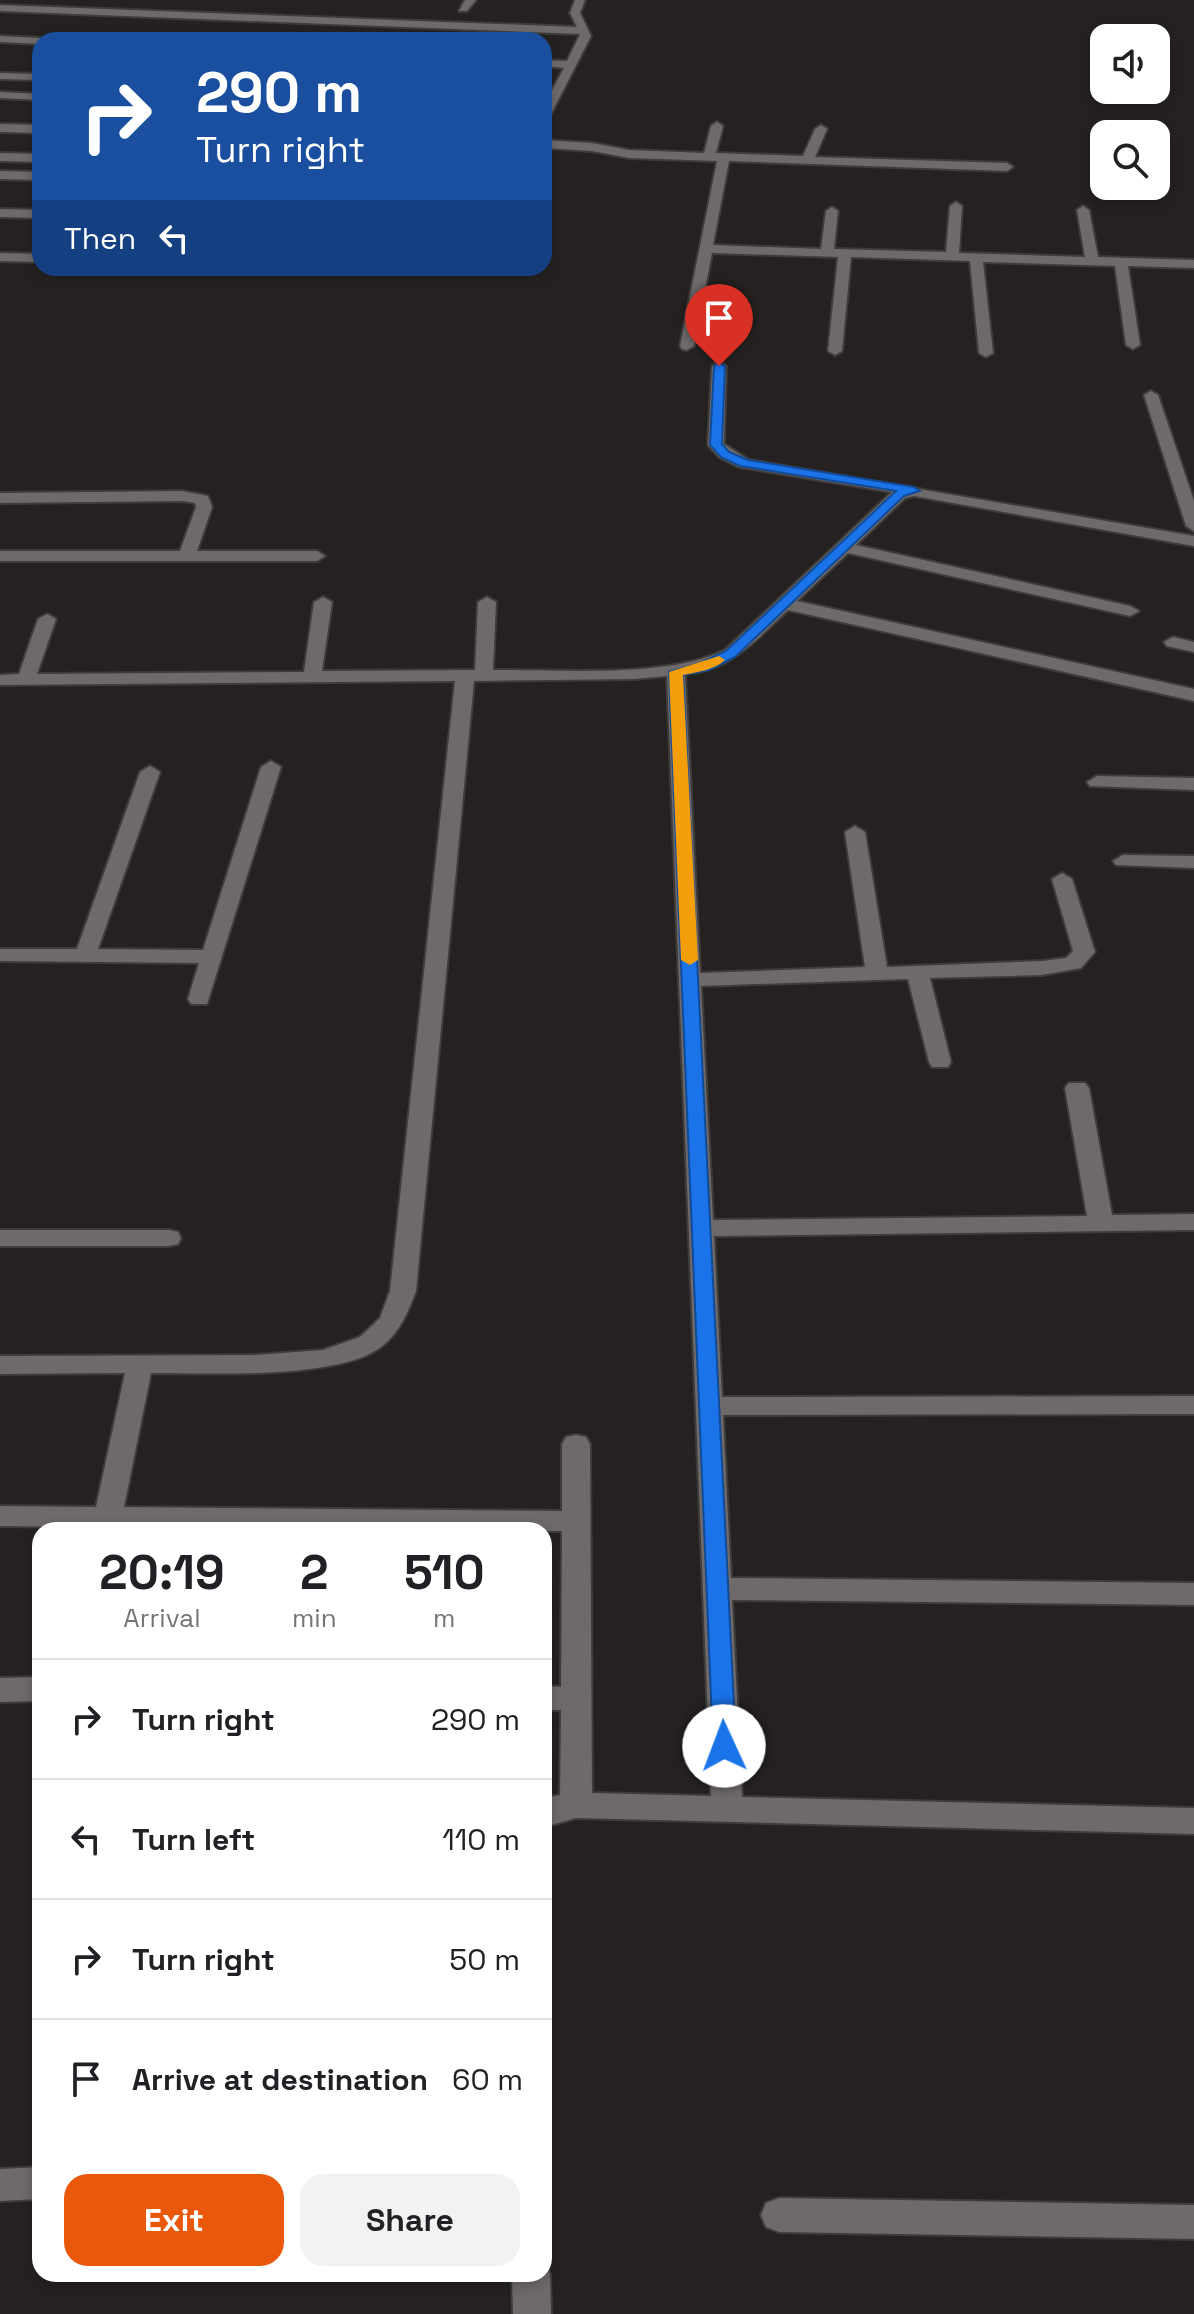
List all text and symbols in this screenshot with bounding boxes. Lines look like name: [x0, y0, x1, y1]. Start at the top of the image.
map controls: [1090, 24, 1170, 200]
button: sound: [1090, 24, 1170, 104]
text: 290 m: [196, 57, 362, 128]
icon: right: [64, 64, 168, 168]
button: search: [1090, 120, 1170, 200]
text: Turn right: [196, 127, 365, 173]
icon: left: [152, 216, 196, 260]
text: Then: [64, 219, 136, 258]
pin: [685, 284, 753, 366]
icon: arrive: [697, 296, 741, 340]
text: 20:19: [99, 1542, 225, 1603]
text: 2: [300, 1542, 329, 1603]
text: 510: [404, 1542, 485, 1603]
text: Arrival: [123, 1601, 201, 1635]
text: min: [292, 1601, 337, 1635]
text: m: [433, 1601, 455, 1635]
icon: right: [64, 1697, 108, 1741]
text: Turn right: [132, 1700, 275, 1739]
text: 290 m: [431, 1700, 520, 1739]
position arrow: [682, 1704, 766, 1788]
icon: left: [64, 1817, 108, 1861]
text: Turn left: [132, 1820, 255, 1859]
text: 110 m: [442, 1820, 520, 1859]
icon: right: [64, 1937, 108, 1981]
text: Turn right: [132, 1940, 275, 1979]
text: 50 m: [449, 1940, 520, 1979]
icon: arrive: [64, 2057, 108, 2101]
text: Arrive at destination: [132, 2060, 428, 2099]
text: 60 m: [452, 2060, 523, 2099]
button: Exit: [64, 2174, 284, 2266]
button: Share: [300, 2174, 520, 2266]

